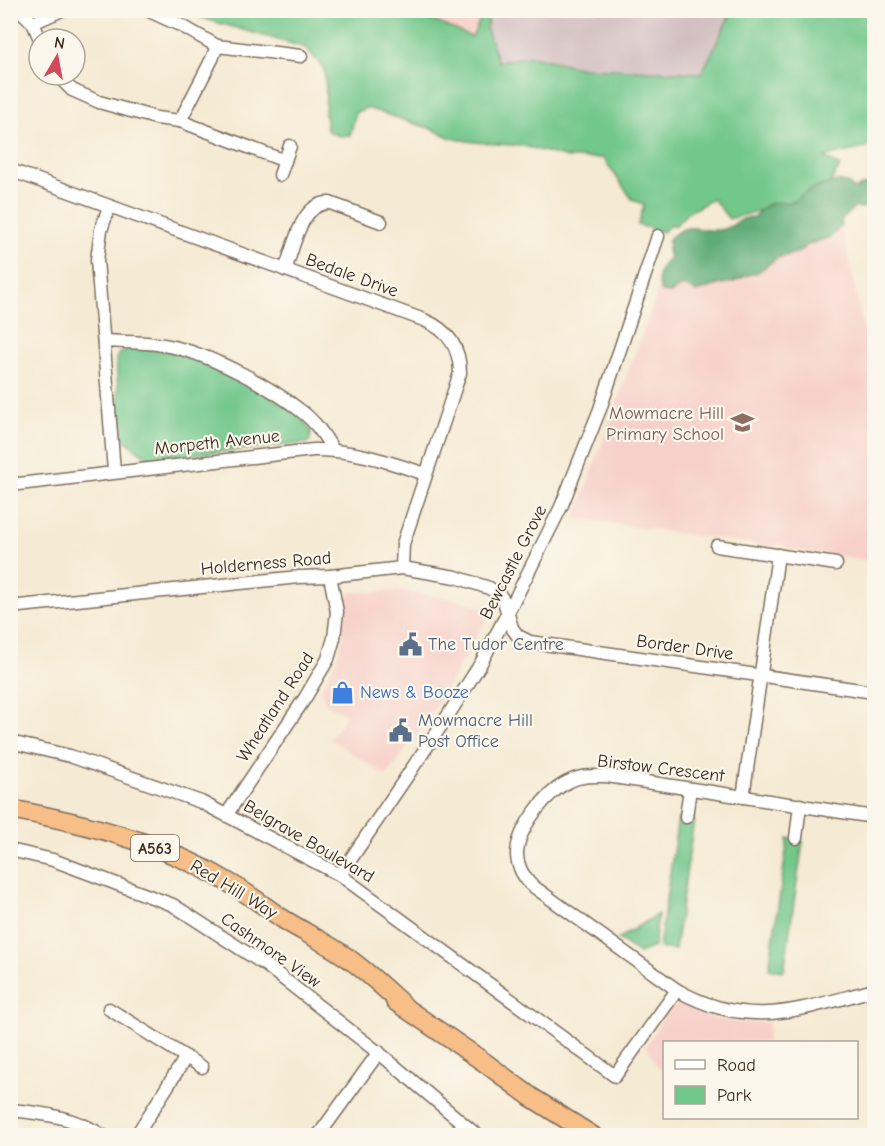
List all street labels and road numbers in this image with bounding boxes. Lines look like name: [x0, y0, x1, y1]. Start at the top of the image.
street label: Bedale Drive: [303, 249, 401, 302]
street label: Morpeth Avenue: [153, 425, 281, 460]
street label: Bewcastle Grove: [476, 502, 551, 623]
street label: Holderness Road: [200, 547, 332, 580]
street label: Border Drive: [635, 630, 735, 665]
street label: Wheatland Road: [232, 649, 319, 766]
street label: Birstow Crescent: [596, 750, 726, 787]
street label: Belgrave Boulevard: [240, 795, 378, 887]
road number: A563: [131, 835, 179, 861]
street label: Red Hill Way: [186, 855, 282, 924]
street label: Cashmore View: [217, 908, 325, 993]

